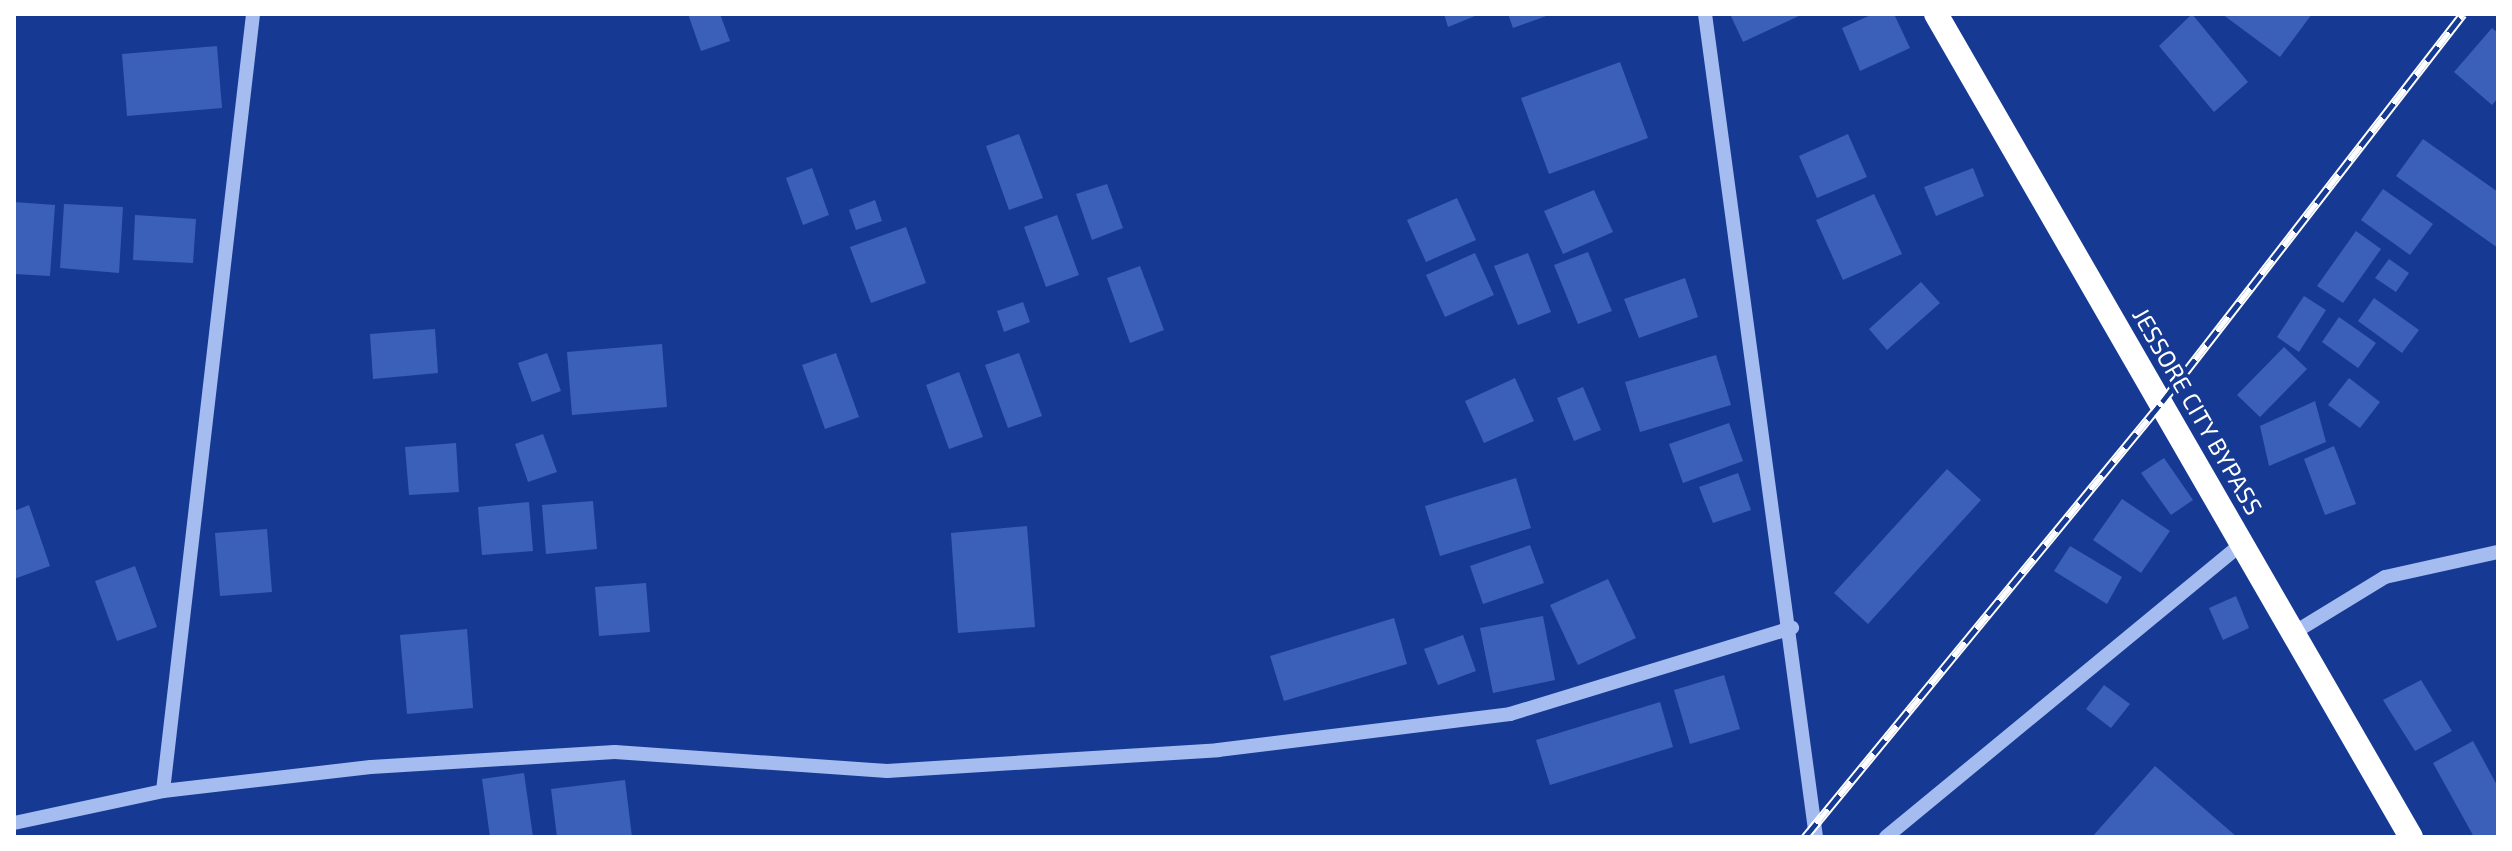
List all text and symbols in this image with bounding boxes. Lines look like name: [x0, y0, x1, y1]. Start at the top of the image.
street label: JESSORE CITY BYPASS: [2127, 302, 2269, 520]

